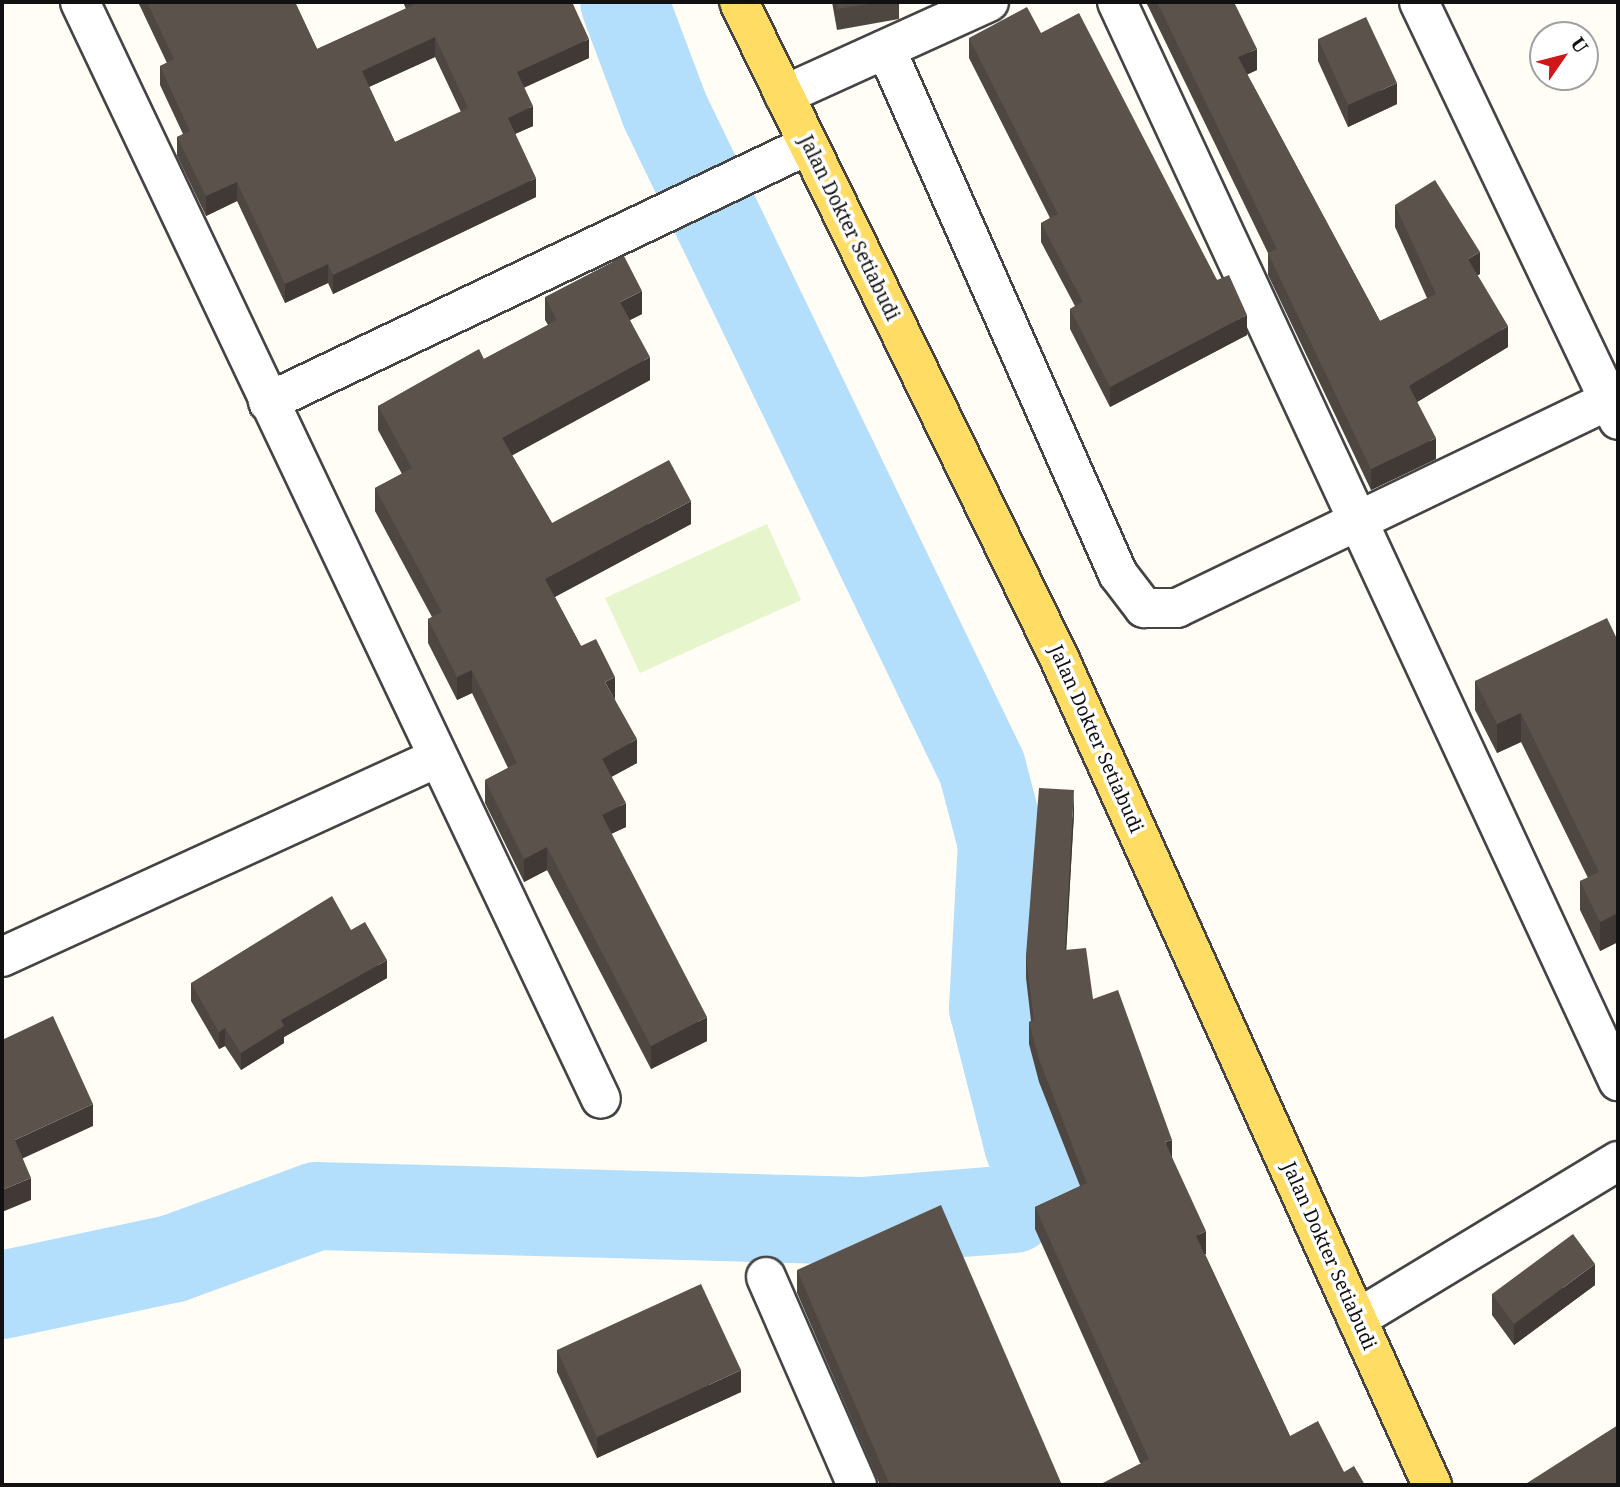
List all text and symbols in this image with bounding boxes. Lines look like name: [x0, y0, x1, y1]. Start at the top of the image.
north arrow: [1529, 21, 1599, 91]
text: U: [1565, 32, 1594, 58]
street label: Jalan Dokter Setiabudi: [794, 132, 904, 324]
street label: Jalan Dokter Setiabudi: [1044, 641, 1148, 837]
street label: Jalan Dokter Setiabudi: [1277, 1158, 1381, 1354]

